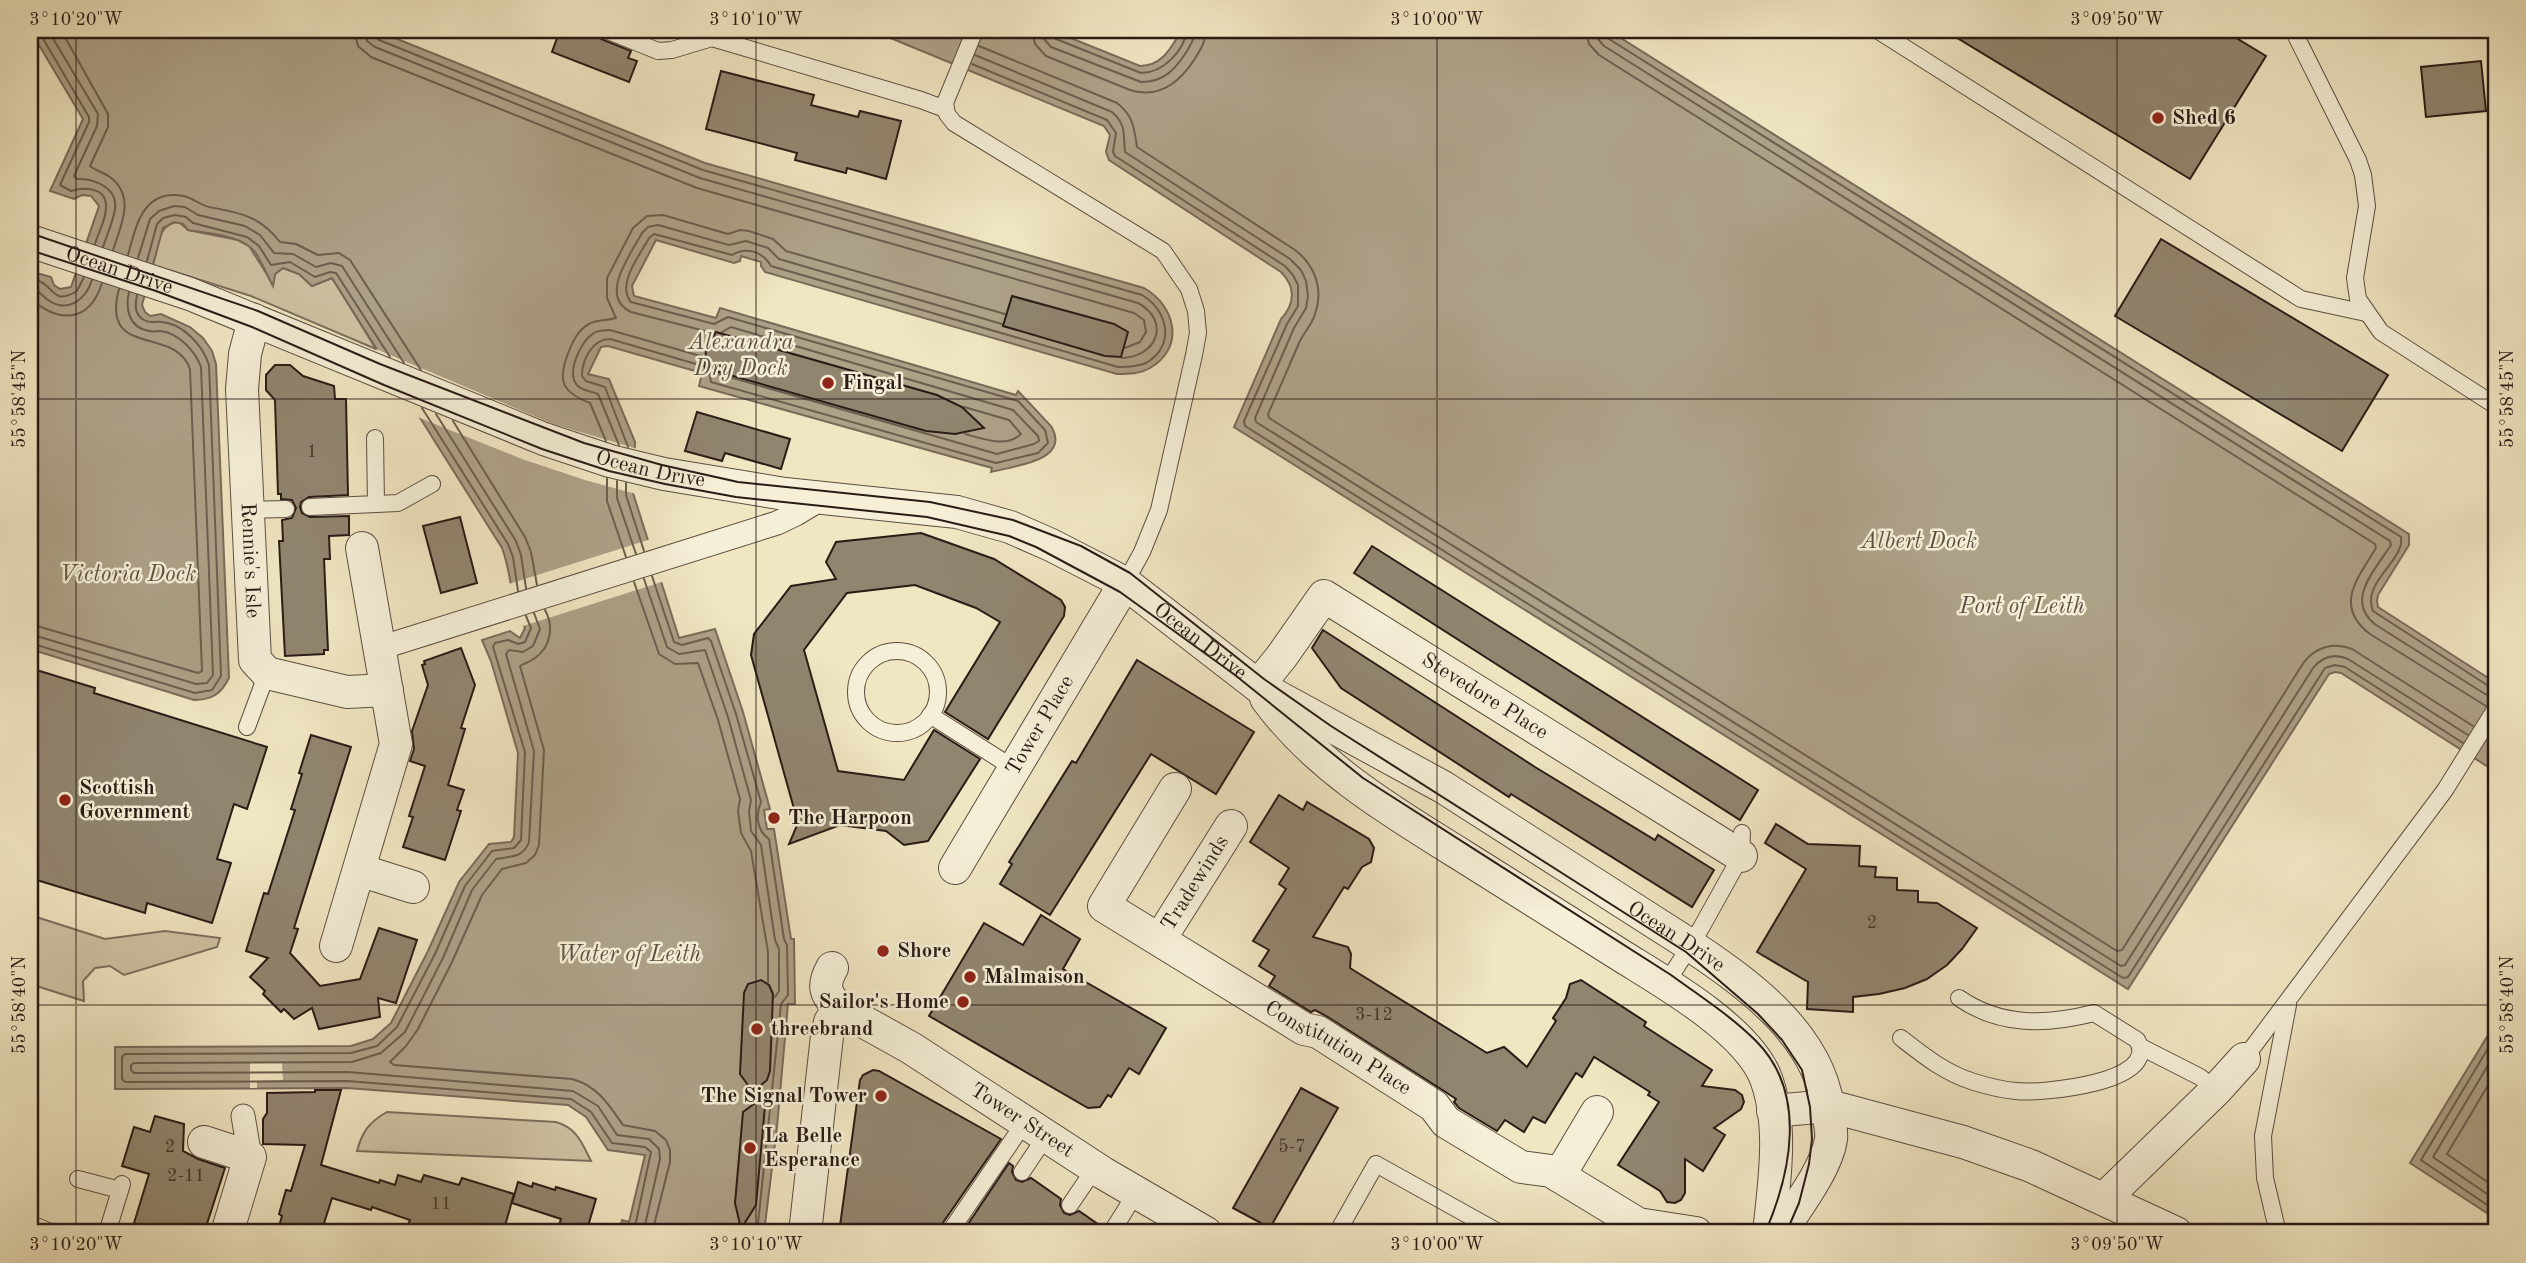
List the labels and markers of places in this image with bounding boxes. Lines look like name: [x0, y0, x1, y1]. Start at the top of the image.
place label: Shed 6: [2172, 108, 2236, 129]
marker: Shed 6: [2150, 110, 2166, 126]
place label: Fingal: [842, 373, 903, 394]
marker: Fingal: [820, 375, 836, 391]
place label: Scottish Government: [79, 778, 190, 823]
marker: Scottish Government: [57, 792, 73, 808]
place label: The Harpoon: [788, 808, 912, 829]
marker: The Harpoon: [766, 810, 782, 826]
place label: Shore: [897, 941, 951, 962]
marker: Shore: [875, 943, 891, 959]
place label: Malmaison: [984, 967, 1085, 988]
marker: Malmaison: [962, 969, 978, 985]
place label: Sailor's Home: [818, 992, 949, 1013]
marker: Sailor's Home: [955, 994, 971, 1010]
place label: threebrand: [771, 1019, 873, 1040]
marker: threebrand: [749, 1021, 765, 1037]
place label: The Signal Tower: [701, 1086, 867, 1107]
marker: The Signal Tower: [873, 1088, 889, 1104]
place label: La Belle Esperance: [764, 1126, 860, 1171]
marker: La Belle Esperance: [742, 1140, 758, 1156]

